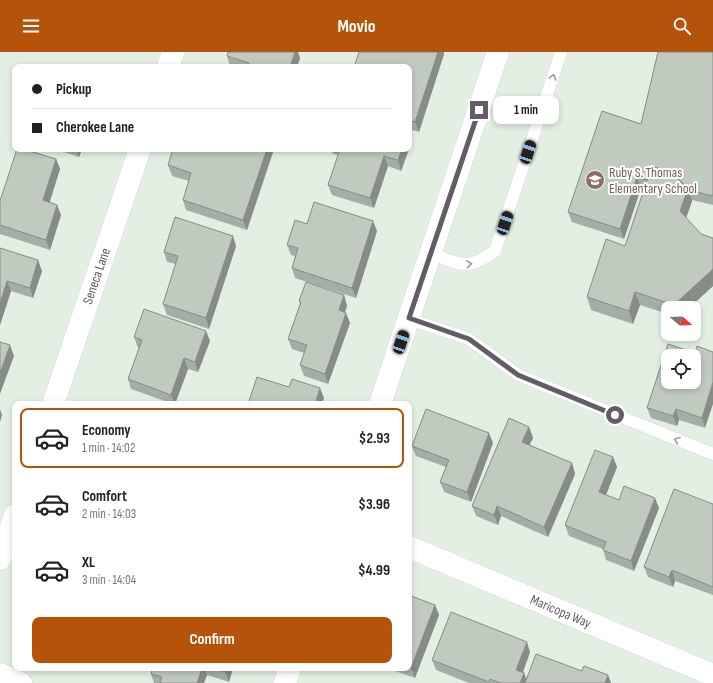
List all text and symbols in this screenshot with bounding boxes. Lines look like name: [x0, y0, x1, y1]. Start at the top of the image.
icon: menu: [20, 15, 42, 37]
icon: search: [671, 15, 693, 37]
text: Movio: [337, 16, 376, 37]
one-way arrow: [548, 74, 557, 81]
text: Pickup: [56, 80, 92, 99]
callout: 1 min: [493, 96, 559, 124]
route end: [470, 101, 488, 119]
text: 1 min: [514, 102, 538, 118]
text: Cherokee Lane: [56, 118, 134, 137]
car: [519, 139, 537, 165]
place label: Ruby S. Thomas Elementary School: [609, 164, 697, 197]
school or university icon: Ruby S. Thomas Elementary School: [584, 169, 606, 191]
car: [496, 210, 514, 236]
street label: Seneca Lane: [79, 246, 114, 307]
one-way arrow: [466, 260, 472, 269]
north arrow: [661, 301, 701, 341]
map controls: [661, 301, 701, 389]
car: [392, 329, 410, 355]
button: locate: [661, 349, 701, 389]
route start: [606, 406, 624, 424]
icon: car: [34, 420, 70, 456]
text: Economy: [82, 421, 131, 440]
text: $2.93: [359, 429, 390, 448]
one-way arrow: [673, 436, 680, 444]
text: 1 min · 14:02: [82, 440, 135, 456]
icon: car: [34, 486, 70, 522]
text: Comfort: [82, 487, 127, 506]
text: $3.96: [358, 495, 390, 514]
text: 2 min · 14:03: [82, 506, 136, 522]
icon: car: [34, 552, 70, 588]
text: XL: [82, 553, 95, 572]
text: $4.99: [358, 561, 390, 580]
text: 3 min · 14:04: [82, 572, 136, 588]
street label: Maricopa Way: [528, 591, 594, 632]
button: Confirm: [32, 617, 392, 663]

